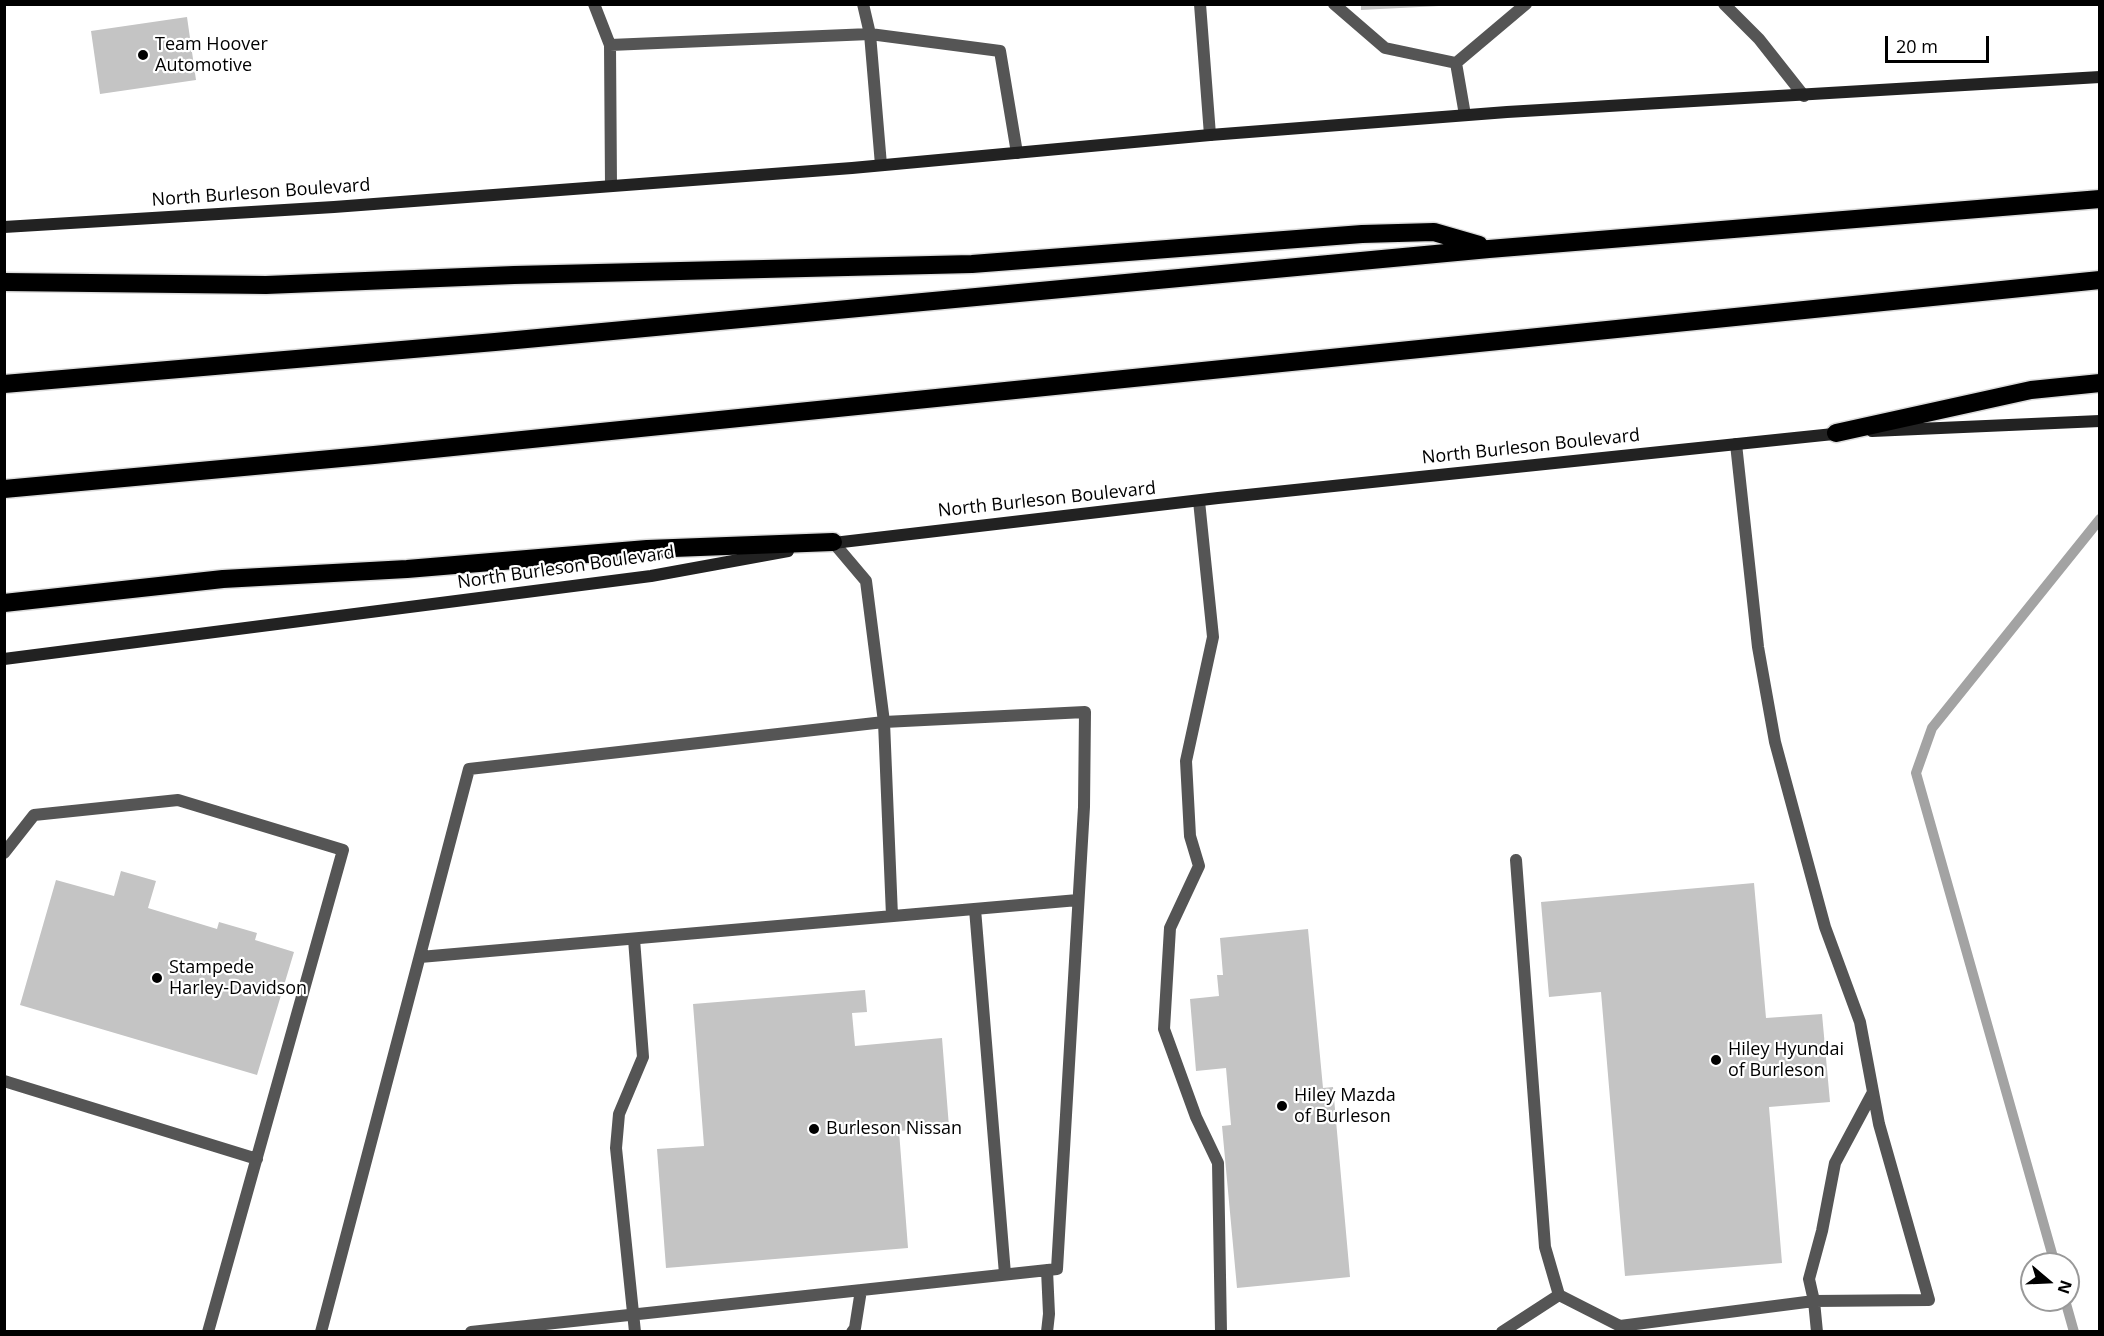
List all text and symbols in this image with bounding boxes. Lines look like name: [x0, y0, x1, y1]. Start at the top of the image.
scale bar: [1888, 24, 1992, 62]
place label: Team Hoover Automotive: [155, 34, 268, 76]
text: 20 m: [1896, 34, 1938, 58]
marker: Team Hoover Automotive: [136, 48, 150, 62]
street label: North Burleson Boulevard: [151, 175, 371, 211]
street label: North Burleson Boulevard: [1421, 425, 1641, 469]
street label: North Burleson Boulevard: [937, 478, 1157, 522]
street label: North Burleson Boulevard: [456, 542, 676, 594]
place label: Stampede Harley-Davidson: [169, 957, 307, 1000]
marker: Stampede Harley-Davidson: [150, 971, 164, 985]
place label: Hiley Hyundai of Burleson: [1728, 1039, 1844, 1082]
marker: Hiley Hyundai of Burleson: [1709, 1053, 1723, 1067]
place label: Hiley Mazda of Burleson: [1294, 1085, 1396, 1128]
marker: Hiley Mazda of Burleson: [1275, 1099, 1289, 1113]
place label: Burleson Nissan: [826, 1118, 962, 1140]
marker: Burleson Nissan: [807, 1122, 821, 1136]
north arrow: [2020, 1252, 2080, 1312]
text: N: [2053, 1277, 2078, 1297]

